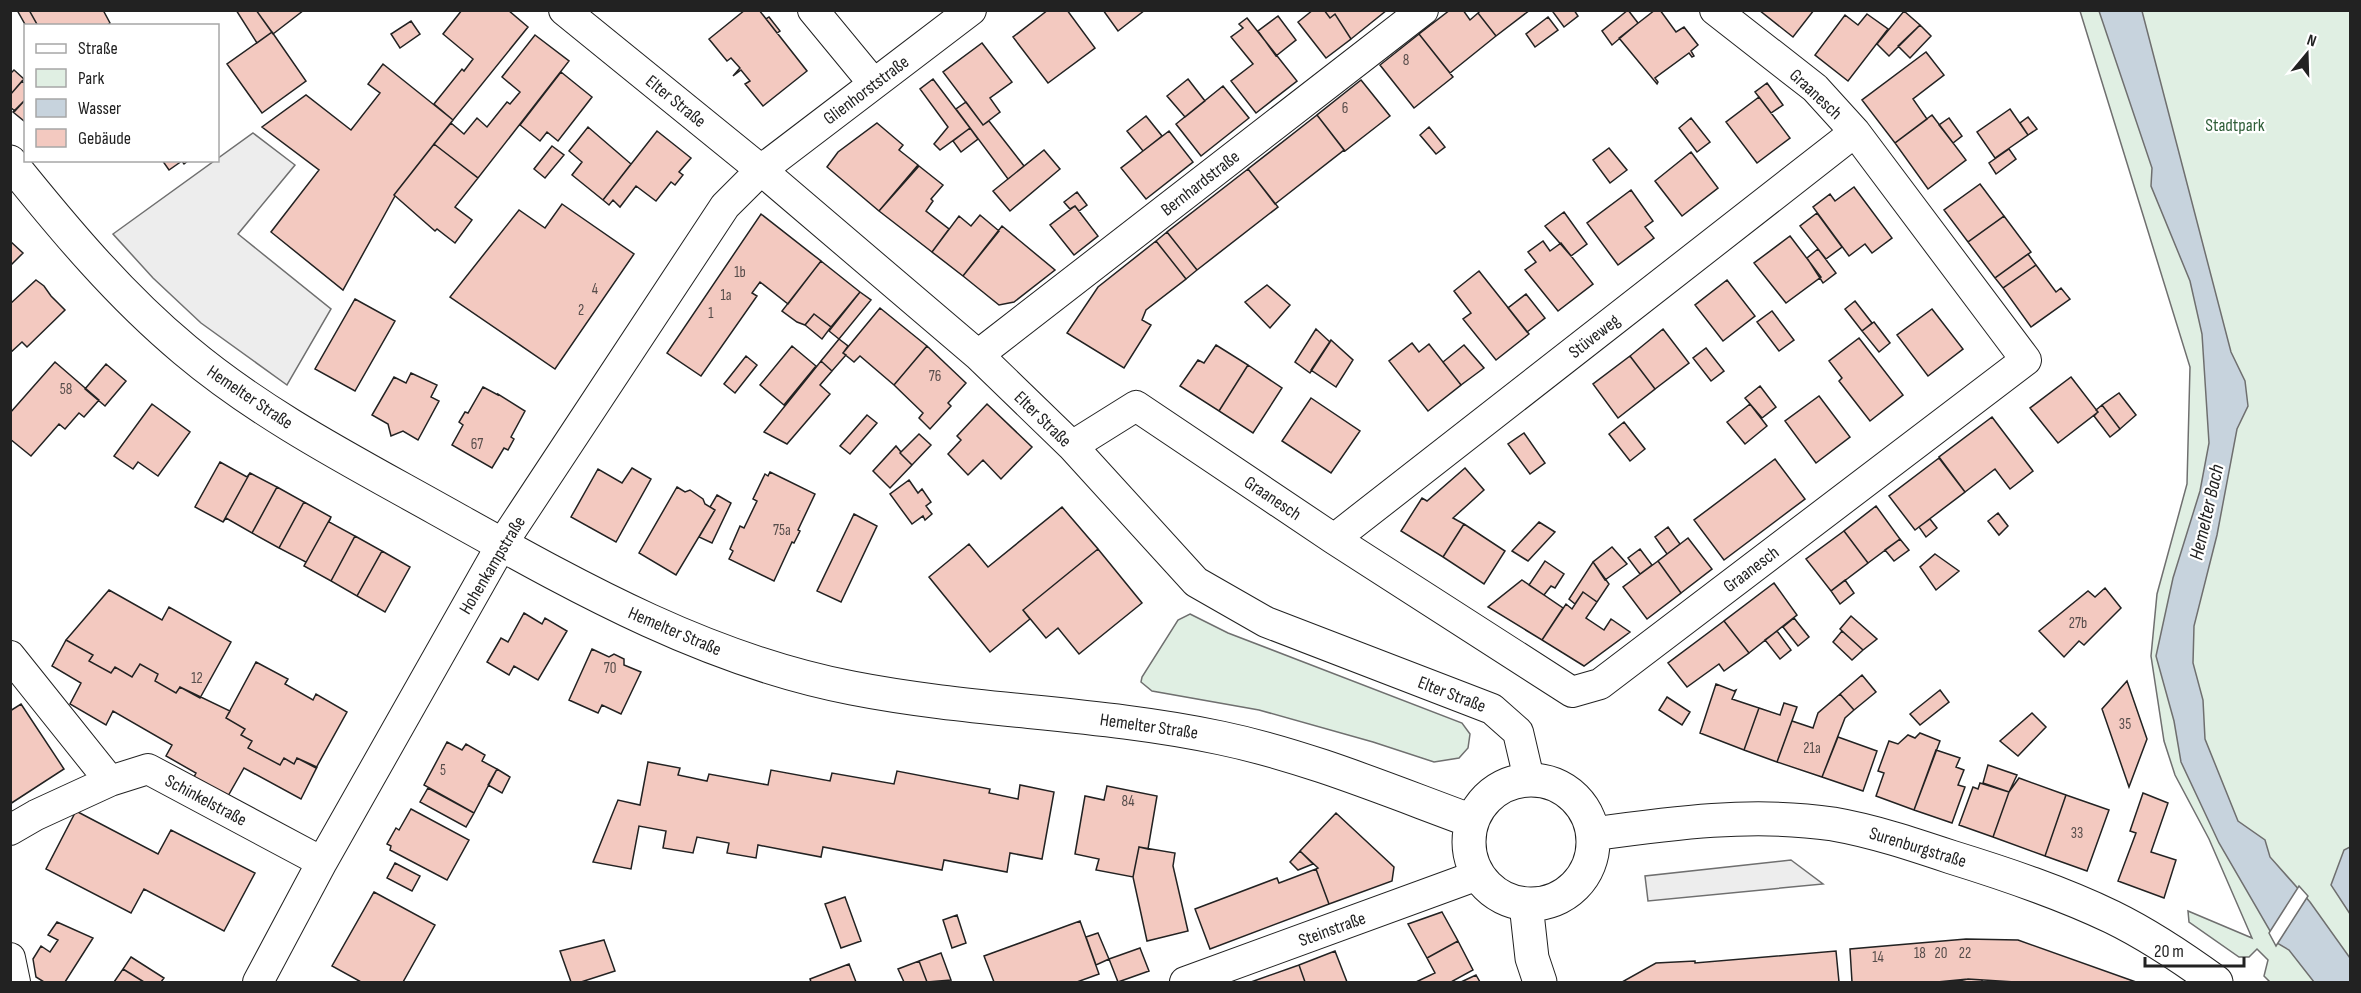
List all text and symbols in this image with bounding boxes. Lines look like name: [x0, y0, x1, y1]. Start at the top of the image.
legend: [24, 24, 219, 162]
north arrow: [2277, 24, 2337, 84]
text: N: [2304, 31, 2319, 52]
text: Straße: [78, 38, 118, 59]
street label: Glienhorststraße: [819, 51, 913, 129]
house number: 8: [1403, 51, 1409, 70]
street label: Graanesch: [1785, 65, 1846, 124]
text: Park: [78, 68, 104, 89]
street label: Elter Straße: [641, 71, 710, 132]
text: Wasser: [78, 98, 121, 119]
house number: 6: [1342, 99, 1348, 118]
park label: Stadtpark: [2205, 115, 2265, 136]
text: Gebäude: [78, 128, 131, 149]
street label: Bernhardstraße: [1157, 146, 1244, 221]
house number: 1b: [734, 263, 746, 282]
house number: 4: [592, 280, 598, 299]
house number: 1a: [720, 286, 732, 305]
house number: 2: [578, 301, 584, 320]
house number: 1: [708, 304, 714, 323]
street label: Stüveweg: [1565, 310, 1624, 363]
street label: Hemelter Straße: [203, 361, 297, 434]
house number: 76: [929, 367, 941, 386]
house number: 58: [60, 380, 72, 399]
street label: Elter Straße: [1010, 387, 1076, 452]
house number: 67: [471, 435, 483, 454]
water label: Hemelter Bach: [2184, 462, 2230, 562]
street label: Graanesch: [1240, 472, 1305, 525]
street label: Hohenkampstraße: [455, 512, 530, 618]
house number: 75a: [773, 521, 791, 540]
street label: Graanesch: [1719, 542, 1783, 597]
street label: Hemelter Straße: [625, 602, 724, 660]
house number: 27b: [2069, 614, 2087, 633]
house number: 70: [604, 659, 616, 678]
house number: 12: [191, 669, 203, 688]
street label: Elter Straße: [1415, 672, 1489, 717]
street label: Hemelter Straße: [1098, 709, 1199, 744]
house number: 35: [2119, 715, 2131, 734]
house number: 21a: [1803, 739, 1821, 758]
house number: 5: [440, 761, 446, 780]
street label: Schinkelstraße: [161, 770, 250, 831]
house number: 84: [1121, 792, 1135, 811]
street label: Surenburgstraße: [1867, 823, 1969, 872]
house number: 33: [2071, 824, 2083, 843]
street label: Steinstraße: [1296, 908, 1369, 951]
scale bar: [2145, 930, 2244, 968]
text: 20 m: [2154, 941, 2184, 962]
house number: 18: [1914, 944, 1926, 963]
house number: 20: [1935, 944, 1947, 963]
house number: 22: [1959, 944, 1971, 963]
house number: 14: [1872, 948, 1884, 967]

